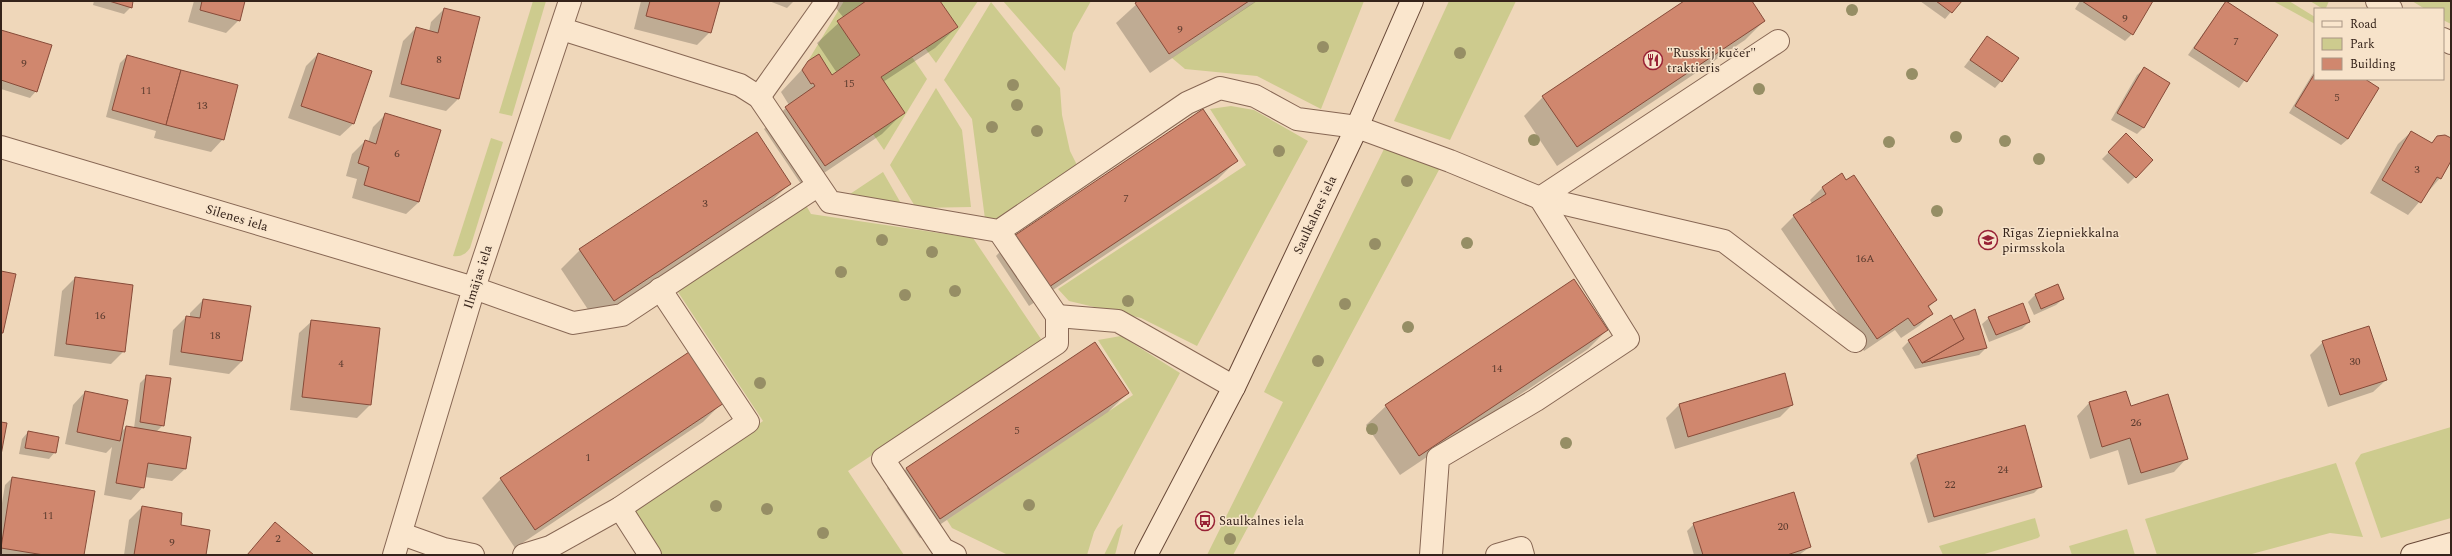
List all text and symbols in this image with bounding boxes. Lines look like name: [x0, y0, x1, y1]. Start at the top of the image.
legend: [2314, 8, 2444, 80]
house number: 9: [2122, 10, 2128, 27]
text: Road: [2350, 15, 2377, 34]
house number: 9: [1177, 21, 1183, 38]
house number: 7: [2233, 33, 2239, 50]
text: Park: [2350, 35, 2375, 54]
place label: "Russkij kučer" traktieris: [1667, 43, 1756, 78]
restaurant icon: "Russkij kučer" traktieris: [1642, 49, 1664, 71]
house number: 8: [436, 51, 442, 68]
house number: 9: [21, 55, 27, 72]
text: Building: [2350, 55, 2396, 74]
house number: 15: [844, 75, 855, 92]
house number: 11: [141, 82, 152, 99]
house number: 5: [2334, 89, 2340, 106]
house number: 13: [197, 97, 208, 114]
house number: 6: [394, 145, 400, 162]
house number: 3: [2414, 161, 2420, 178]
street label: Saulkalnes iela: [1288, 172, 1342, 258]
house number: 7: [1123, 190, 1129, 207]
house number: 3: [702, 195, 708, 212]
street label: Silenes iela: [203, 199, 271, 237]
place label: Rīgas Ziepniekkalna pirmsskola: [2002, 223, 2120, 258]
school or university icon: Rīgas Ziepniekkalna pirmsskola: [1977, 229, 1999, 251]
street label: Ilmājas iela: [458, 242, 498, 312]
house number: 16A: [1855, 250, 1875, 267]
house number: 16: [95, 307, 106, 324]
house number: 18: [210, 327, 221, 344]
house number: 30: [2350, 353, 2361, 370]
house number: 4: [338, 355, 344, 372]
house number: 14: [1492, 360, 1503, 377]
house number: 26: [2131, 414, 2142, 431]
house number: 5: [1014, 422, 1020, 439]
house number: 1: [585, 449, 591, 466]
house number: 24: [1998, 461, 2009, 478]
house number: 22: [1945, 476, 1956, 493]
house number: 11: [43, 507, 54, 524]
bus stop icon: Saulkalnes iela: [1194, 510, 1216, 532]
place label: Saulkalnes iela: [1219, 511, 1305, 531]
house number: 20: [1778, 518, 1789, 535]
house number: 2: [275, 530, 281, 547]
house number: 9: [169, 534, 175, 551]

